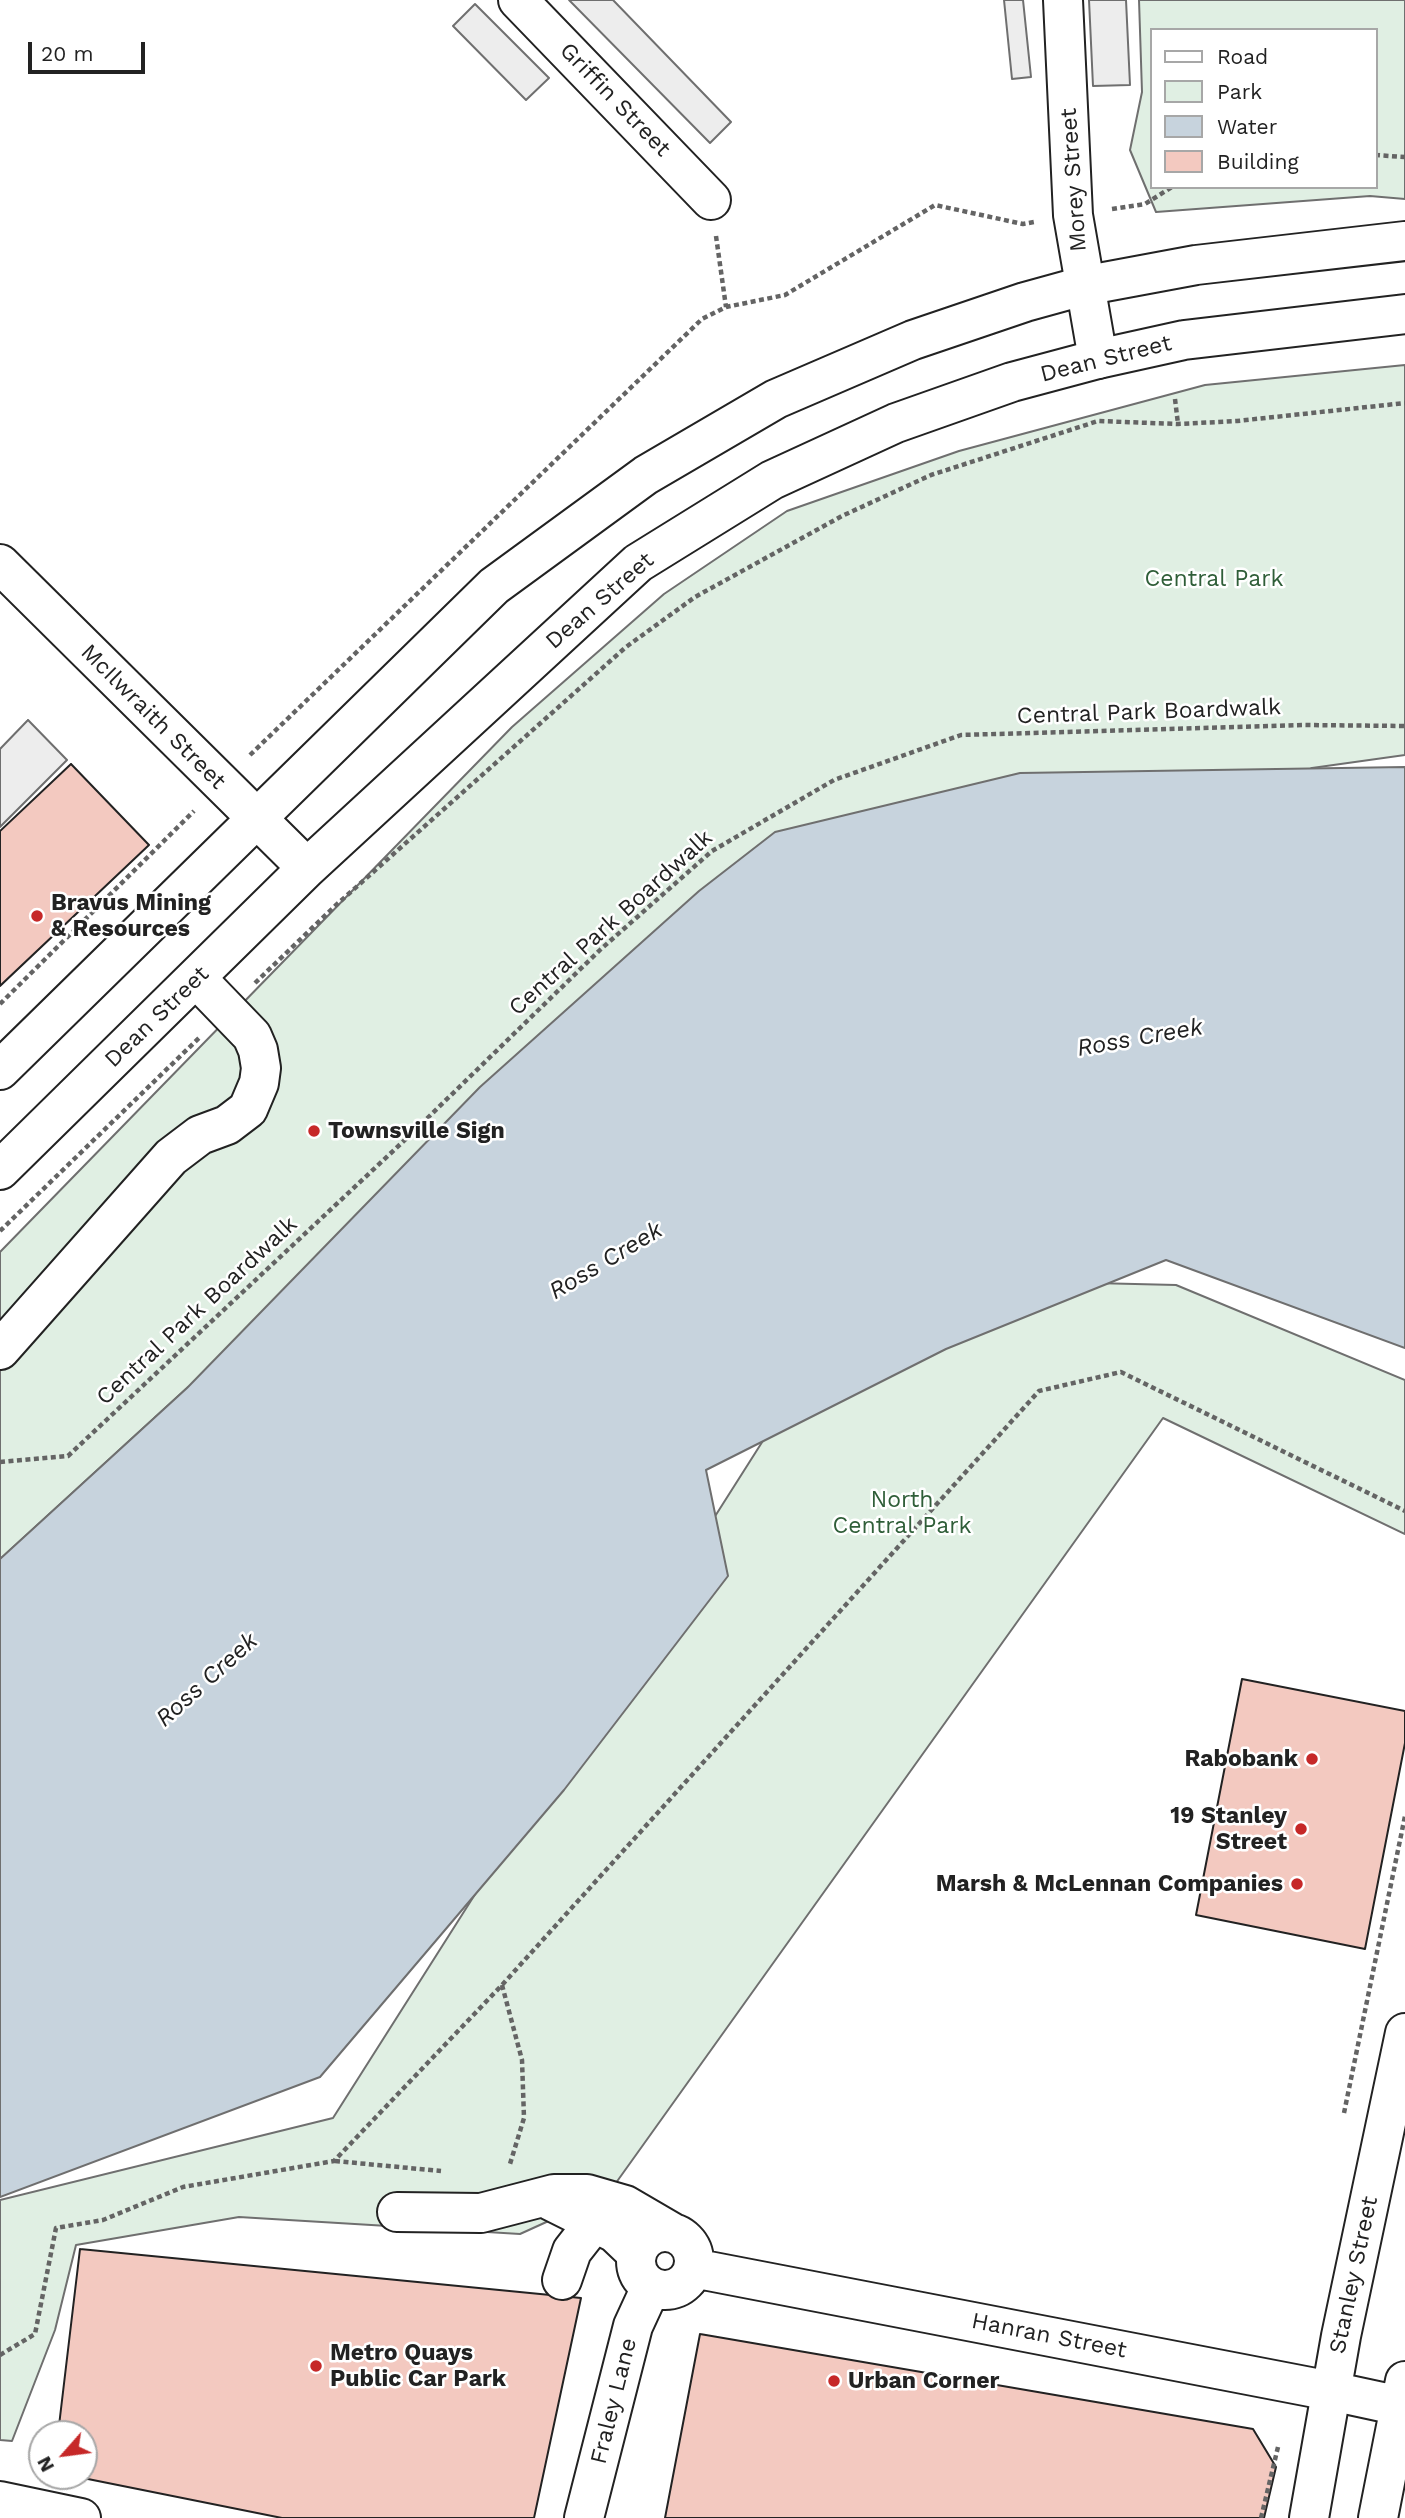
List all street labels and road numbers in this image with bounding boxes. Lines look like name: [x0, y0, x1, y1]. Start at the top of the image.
street label: Griffin Street: [554, 37, 676, 163]
street label: Morey Street: [1055, 107, 1093, 253]
street label: Dean Street: [1038, 329, 1174, 389]
street label: Dean Street: [540, 547, 660, 655]
street label: McIlwraith Street: [75, 639, 231, 795]
street label: Central Park Boardwalk: [1016, 694, 1282, 730]
street label: Central Park Boardwalk: [504, 824, 718, 1022]
street label: Dean Street: [99, 960, 215, 1074]
street label: Central Park Boardwalk: [91, 1211, 303, 1411]
street label: Stanley Street: [1324, 2194, 1384, 2356]
street label: Hanran Street: [969, 2307, 1129, 2365]
street label: Fraley Lane: [585, 2335, 643, 2467]

